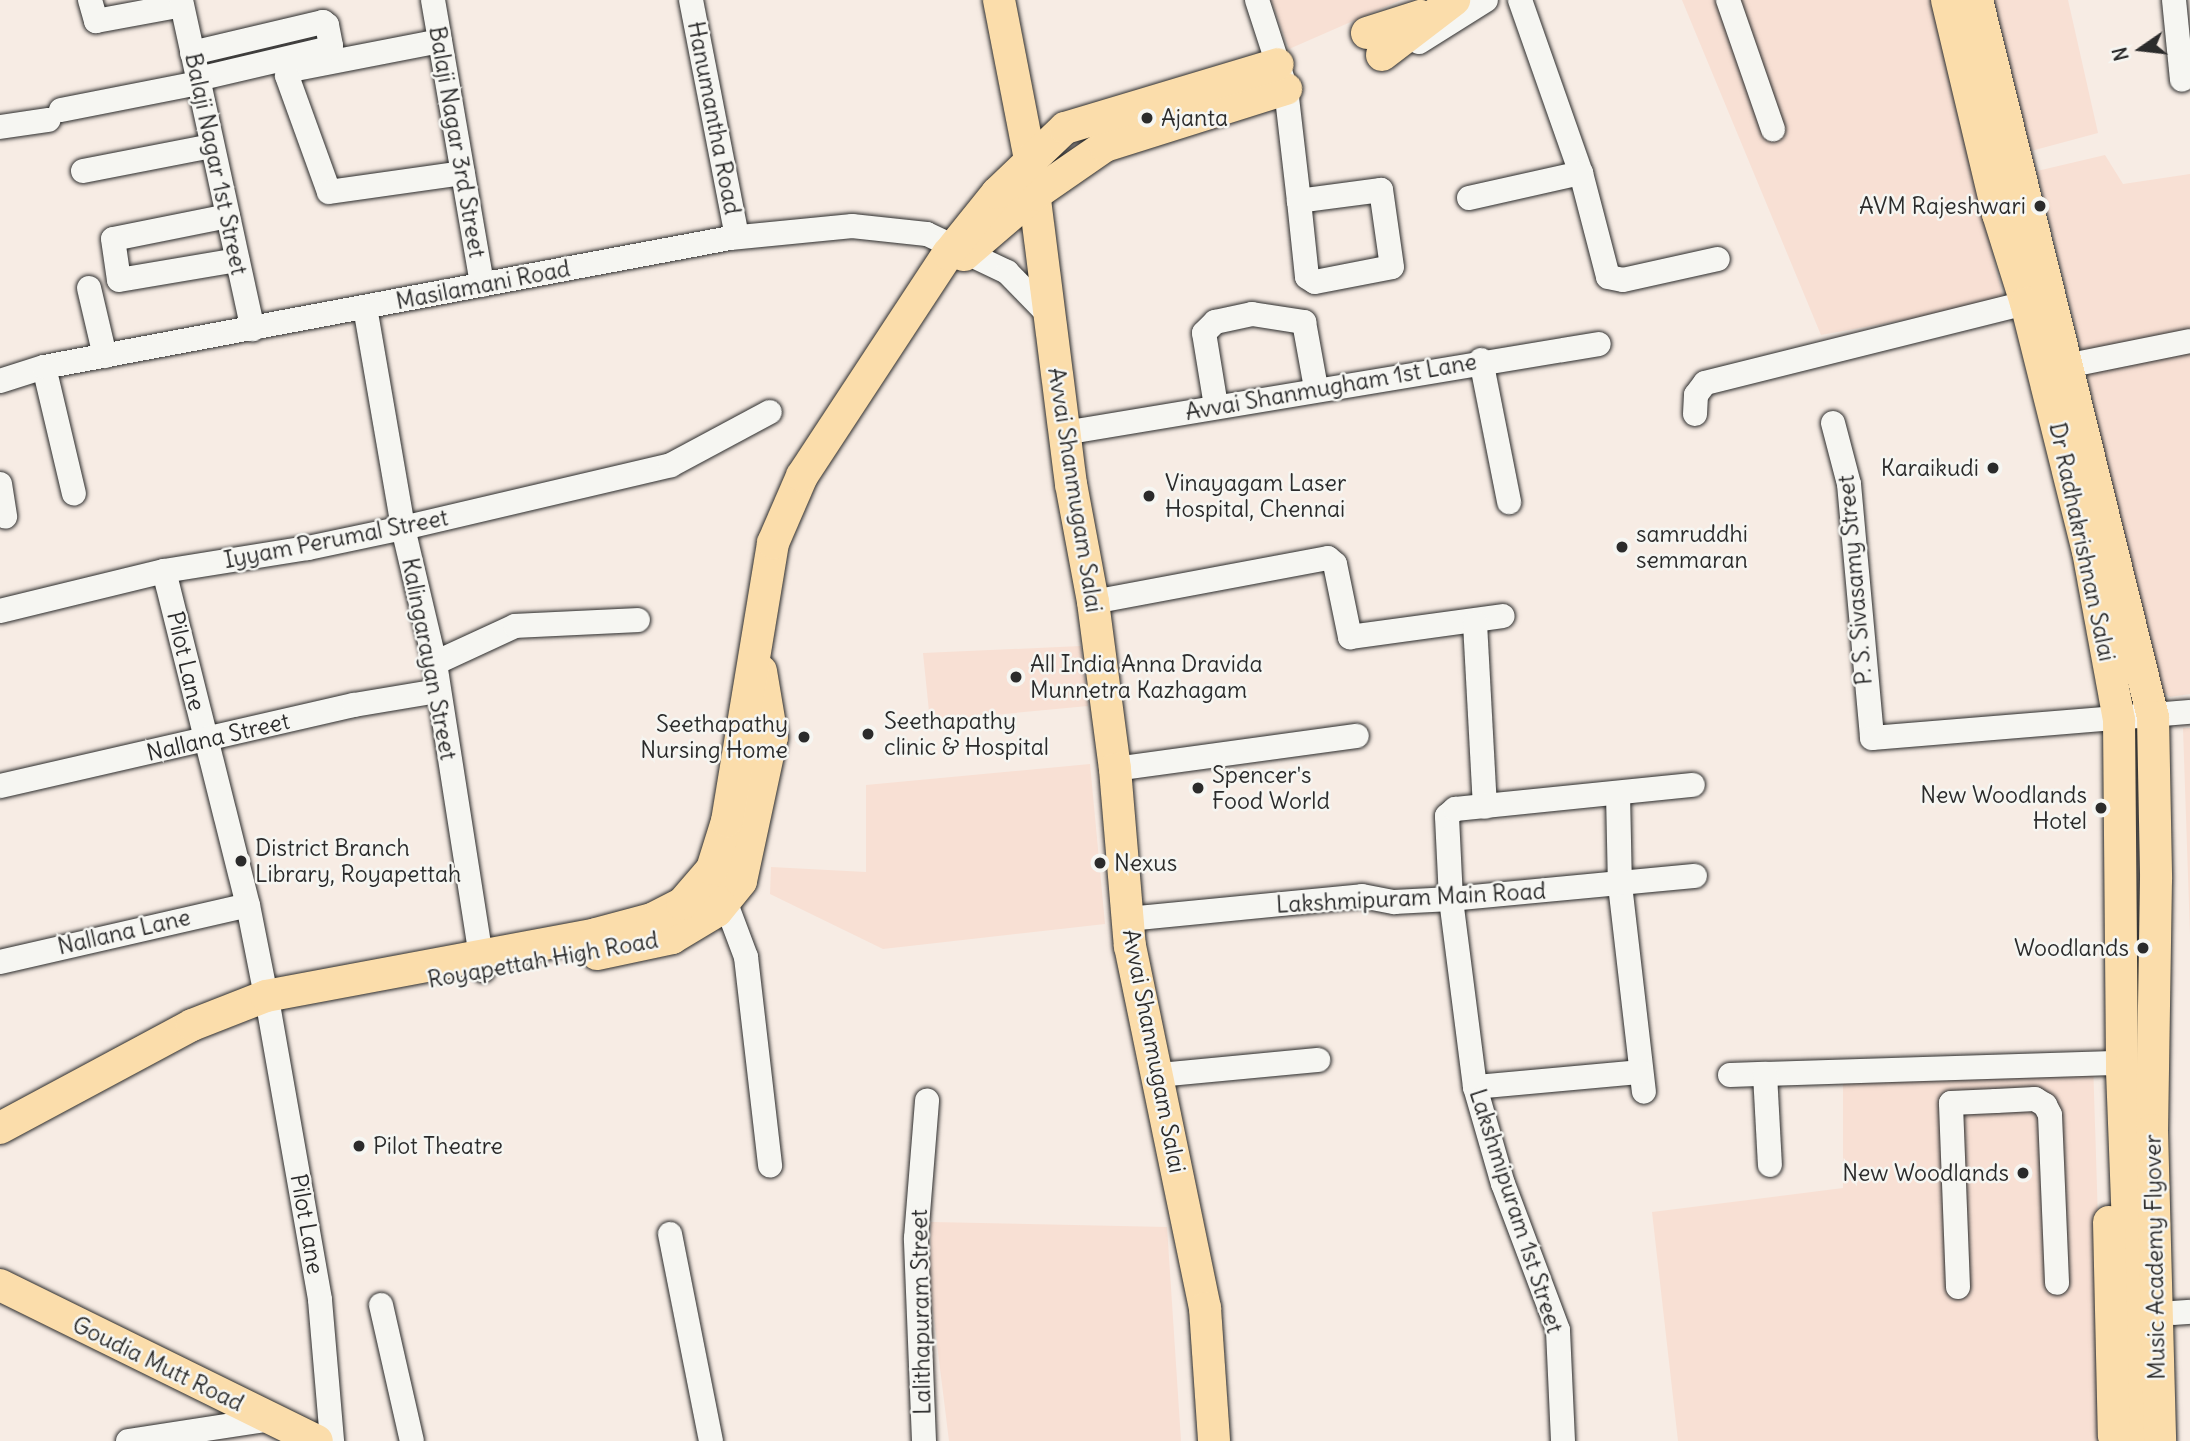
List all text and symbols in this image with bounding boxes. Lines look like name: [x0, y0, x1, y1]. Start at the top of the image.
north arrow: [2106, 14, 2176, 84]
street label: Hanumantha Road: [682, 19, 746, 217]
street label: Balaji Nagar 3rd Street: [423, 24, 491, 260]
text: N: [2107, 45, 2134, 63]
street label: Balaji Nagar 1st Street: [179, 51, 253, 277]
place label: Ajanta: [1161, 104, 1228, 132]
marker: Ajanta: [1139, 110, 1155, 126]
place label: AVM Rajeshwari: [1859, 192, 2026, 220]
marker: AVM Rajeshwari: [2032, 198, 2048, 214]
street label: Masilamani Road: [394, 255, 572, 315]
street label: Avvai Shanmugham 1st Lane: [1183, 348, 1479, 426]
street label: Avvai Shanmugam Salai: [1042, 366, 1108, 614]
street label: Dr Radhakrishnan Salai: [2043, 420, 2121, 664]
place label: Karaikudi: [1881, 454, 1979, 482]
marker: Karaikudi: [1985, 460, 2001, 476]
place label: Vinayagam Laser Hospital, Chennai: [1165, 469, 1346, 523]
street label: P. S. Sivasamy Street: [1832, 474, 1878, 686]
marker: Vinayagam Laser Hospital, Chennai: [1139, 486, 1159, 506]
street label: Iyyam Perumal Street: [222, 504, 450, 574]
place label: samruddhi semmaran: [1636, 520, 1748, 574]
marker: samruddhi semmaran: [1614, 539, 1630, 555]
street label: Kalingarayan Street: [396, 556, 462, 762]
street label: Pilot Lane: [161, 609, 211, 713]
place label: All India Anna Dravida Munnetra Kazhagam: [1030, 650, 1263, 704]
marker: All India Anna Dravida Munnetra Kazhagam: [1008, 669, 1024, 685]
street label: Nallana Street: [144, 707, 292, 767]
place label: Seethapathy clinic & Hospital: [884, 707, 1049, 761]
place label: Seethapathy Nursing Home: [640, 710, 788, 764]
marker: Seethapathy clinic & Hospital: [858, 724, 878, 744]
marker: Seethapathy Nursing Home: [794, 727, 814, 747]
place label: Spencer's Food World: [1212, 761, 1330, 815]
marker: Spencer's Food World: [1190, 780, 1206, 796]
place label: New Woodlands Hotel: [1920, 781, 2087, 835]
marker: New Woodlands Hotel: [2093, 800, 2109, 816]
place label: District Branch Library, Royapettah: [255, 834, 461, 888]
place label: Nexus: [1114, 849, 1177, 877]
marker: District Branch Library, Royapettah: [233, 853, 249, 869]
marker: Nexus: [1092, 855, 1108, 871]
street label: Lakshmipuram Main Road: [1275, 877, 1547, 919]
street label: Nallana Lane: [55, 903, 193, 961]
street label: Royapettah High Road: [426, 926, 660, 994]
street label: Avvai Shanmugam Salai: [1117, 927, 1191, 1175]
place label: Woodlands: [2014, 934, 2129, 962]
marker: Woodlands: [2135, 940, 2151, 956]
street label: Lakshmipuram 1st Street: [1463, 1086, 1569, 1336]
place label: Pilot Theatre: [373, 1132, 503, 1160]
street label: Music Academy Flyover: [2139, 1134, 2171, 1380]
marker: Pilot Theatre: [351, 1138, 367, 1154]
place label: New Woodlands: [1842, 1159, 2009, 1187]
marker: New Woodlands: [2015, 1165, 2031, 1181]
street label: Pilot Lane: [285, 1172, 329, 1276]
street label: Lalithapuram Street: [905, 1209, 937, 1415]
street label: Goudia Mutt Road: [68, 1311, 248, 1417]

